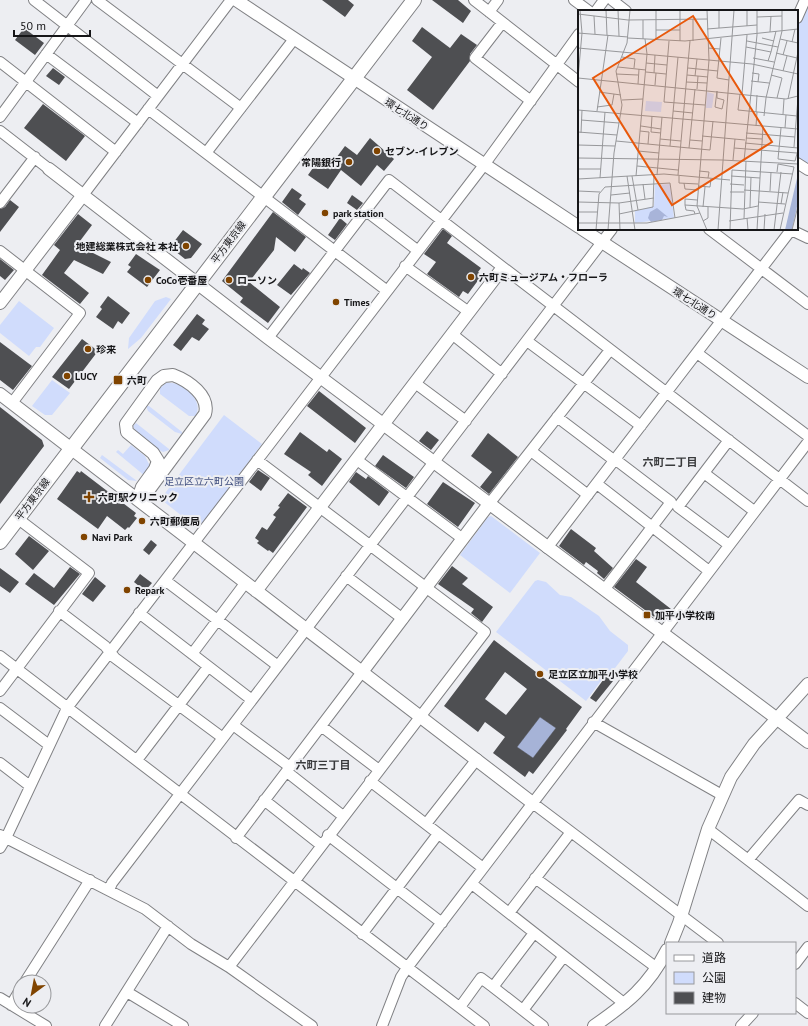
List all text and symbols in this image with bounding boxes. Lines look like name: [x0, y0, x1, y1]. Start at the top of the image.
inset map: [578, 10, 798, 230]
scale bar: [14, 12, 90, 38]
text: 50 m: [20, 18, 46, 33]
street label: 環七北通り: [382, 95, 431, 133]
place label: セブン-イレブン: [385, 145, 459, 158]
marker: セブン-イレブン: [372, 146, 382, 156]
place label: 常陽銀行: [301, 156, 341, 169]
marker: 常陽銀行: [344, 157, 354, 167]
place label: park station: [333, 207, 384, 220]
marker: park station: [320, 208, 330, 218]
street label: 平方東京線: [208, 218, 249, 266]
place label: 地建総業株式会社 本社: [75, 240, 179, 253]
marker: 地建総業株式会社 本社: [181, 241, 191, 251]
place label: 六町ミュージアム・フローラ: [479, 271, 608, 284]
marker: 六町ミュージアム・フローラ: [466, 272, 476, 282]
place label: CoCo壱番屋: [156, 274, 207, 287]
place label: ローソン: [237, 274, 277, 287]
marker: CoCo壱番屋: [143, 275, 153, 285]
marker: ローソン: [224, 275, 234, 285]
street label: 環七北通り: [670, 284, 719, 322]
place label: Times: [344, 296, 370, 309]
marker: Times: [331, 297, 341, 307]
place label: 珍来: [96, 343, 116, 356]
marker: 珍来: [83, 344, 93, 354]
place label: LUCY: [75, 370, 97, 383]
marker: LUCY: [62, 371, 72, 381]
marker: 六町: [112, 374, 124, 386]
place label: 六町: [127, 374, 147, 387]
district label: 六町二丁目: [643, 455, 698, 469]
street label: 平方東京線: [12, 475, 53, 523]
park label: 足立区立六町公園: [164, 475, 244, 488]
marker: 六町駅クリニック: [83, 491, 95, 503]
place label: 六町駅クリニック: [98, 491, 178, 504]
place label: 六町郵便局: [150, 515, 200, 528]
marker: 六町郵便局: [137, 516, 147, 526]
place label: Navi Park: [92, 531, 132, 544]
marker: Navi Park: [79, 532, 89, 542]
place label: Repark: [135, 584, 164, 597]
marker: Repark: [122, 585, 132, 595]
place label: 加平小学校南: [655, 609, 715, 622]
marker: 加平小学校南: [642, 610, 652, 620]
place label: 足立区立加平小学校: [548, 668, 638, 681]
marker: 足立区立加平小学校: [535, 669, 545, 679]
district label: 六町三丁目: [296, 758, 351, 772]
legend: [666, 942, 796, 1014]
text: 道路: [702, 950, 726, 965]
text: 公園: [702, 970, 726, 985]
north arrow: [12, 974, 52, 1014]
text: 建物: [702, 990, 726, 1005]
text: N: [20, 995, 33, 1010]

